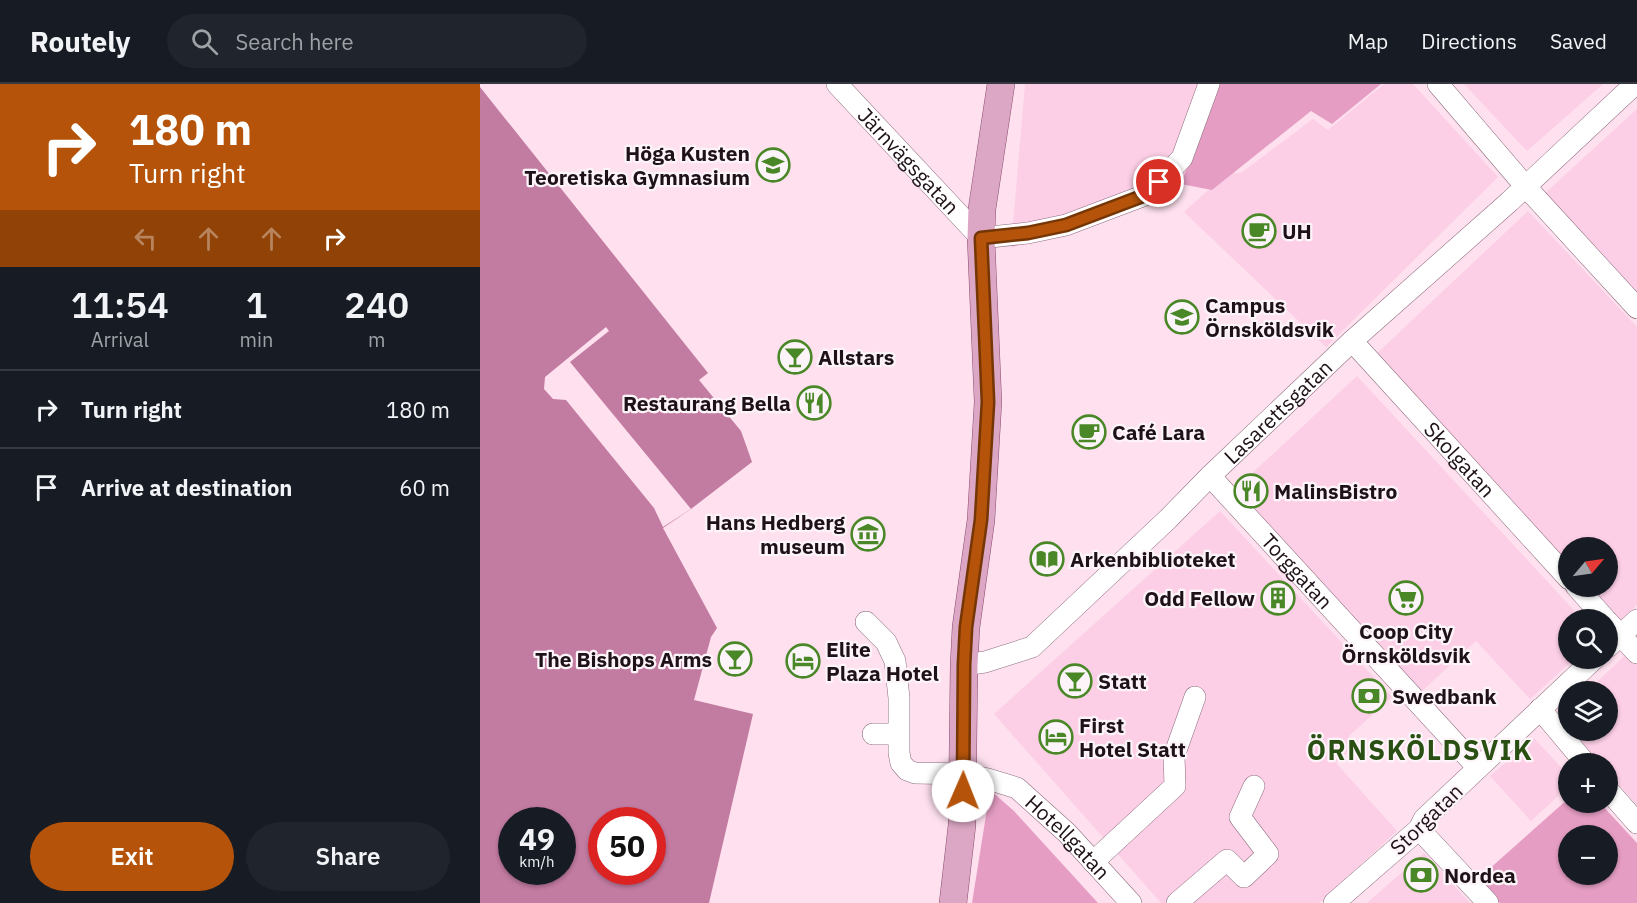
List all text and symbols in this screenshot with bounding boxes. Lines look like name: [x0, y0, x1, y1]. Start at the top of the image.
search box: [167, 14, 587, 68]
text: Routely: [30, 23, 131, 60]
icon: search: [188, 25, 221, 58]
text: Search here: [236, 27, 354, 56]
text: Map: [1348, 27, 1388, 55]
text: Directions: [1421, 27, 1517, 55]
text: Saved: [1550, 27, 1607, 55]
street label: Järnvägsgatan: [852, 101, 966, 220]
text: 180 m: [129, 102, 252, 157]
icon: right: [30, 108, 108, 186]
place label: Höga Kusten Teoretiska Gymnasium: [524, 139, 750, 191]
school or university icon: Höga Kusten Teoretiska Gymnasium: [755, 147, 791, 183]
text: Turn right: [129, 155, 246, 190]
pin: [1133, 156, 1184, 207]
icon: arrive: [1142, 165, 1175, 198]
cafe icon: UH: [1241, 213, 1277, 249]
place label: UH: [1282, 217, 1312, 245]
icon: left: [129, 222, 162, 255]
icon: ahead: [192, 222, 225, 255]
icon: ahead: [255, 222, 288, 255]
icon: right: [318, 222, 351, 255]
text: 11:54: [71, 281, 169, 328]
text: 1: [246, 281, 267, 328]
text: 240: [344, 281, 409, 328]
place label: Campus Örnsköldsvik: [1205, 291, 1335, 343]
school or university icon: Campus Örnsköldsvik: [1164, 299, 1200, 335]
text: Arrival: [91, 326, 149, 353]
text: min: [240, 326, 273, 353]
text: m: [368, 326, 385, 353]
bar icon: Allstars: [777, 339, 813, 375]
place label: Allstars: [818, 343, 894, 371]
street label: Lasarettsgatan: [1218, 353, 1338, 470]
restaurant icon: Restaurang Bella: [796, 385, 832, 421]
place label: Restaurang Bella: [623, 389, 791, 417]
icon: right: [30, 393, 63, 426]
text: Turn right: [81, 395, 182, 424]
text: 180 m: [386, 395, 450, 424]
cafe icon: Café Lara: [1071, 414, 1107, 450]
street label: Skolgatan: [1418, 415, 1502, 503]
place label: Café Lara: [1112, 418, 1205, 446]
icon: arrive: [30, 471, 63, 504]
text: Arrive at destination: [81, 473, 292, 502]
text: 60 m: [399, 473, 450, 502]
restaurant icon: MalinsBistro: [1233, 473, 1269, 509]
place label: MalinsBistro: [1274, 477, 1397, 505]
place label: Hans Hedberg museum: [706, 508, 845, 560]
museum icon: Hans Hedberg museum: [850, 516, 886, 552]
street label: Torggatan: [1255, 527, 1339, 615]
north arrow: [1558, 537, 1618, 597]
map controls: [1558, 537, 1618, 885]
library icon: Arkenbiblioteket: [1029, 541, 1065, 577]
place label: Arkenbiblioteket: [1070, 545, 1236, 573]
building icon: Odd Fellow: [1260, 580, 1296, 616]
supermarket icon: Coop City Örnsköldsvik: [1388, 580, 1424, 616]
place label: Odd Fellow: [1144, 584, 1255, 612]
button: search: [1558, 609, 1618, 669]
place label: Coop City Örnsköldsvik: [1342, 617, 1471, 669]
place label: Elite Plaza Hotel: [826, 635, 939, 687]
bar icon: The Bishops Arms: [717, 641, 753, 677]
hotel icon: Elite Plaza Hotel: [785, 643, 821, 679]
place label: The Bishops Arms: [535, 645, 712, 673]
bar icon: Statt: [1057, 663, 1093, 699]
place label: Statt: [1098, 667, 1147, 695]
bank icon: Swedbank: [1351, 678, 1387, 714]
button: layers: [1558, 681, 1618, 741]
place label: Swedbank: [1392, 682, 1497, 710]
place label: First Hotel Statt: [1079, 711, 1186, 763]
hotel icon: First Hotel Statt: [1038, 719, 1074, 755]
district label: ÖRNSKÖLDSVIK: [1307, 732, 1533, 767]
button: +: [1558, 753, 1618, 813]
position arrow: [931, 759, 995, 823]
street label: Storgatan: [1383, 777, 1469, 861]
street label: Hotellgatan: [1019, 788, 1117, 885]
speed limit sign: 50: [588, 807, 666, 885]
text: 49: [519, 819, 555, 858]
button: Exit: [30, 822, 234, 891]
button: Share: [246, 822, 450, 891]
button: −: [1558, 825, 1618, 885]
text: km/h: [519, 852, 555, 871]
bank icon: Nordea: [1403, 857, 1439, 893]
place label: Nordea: [1444, 861, 1516, 889]

